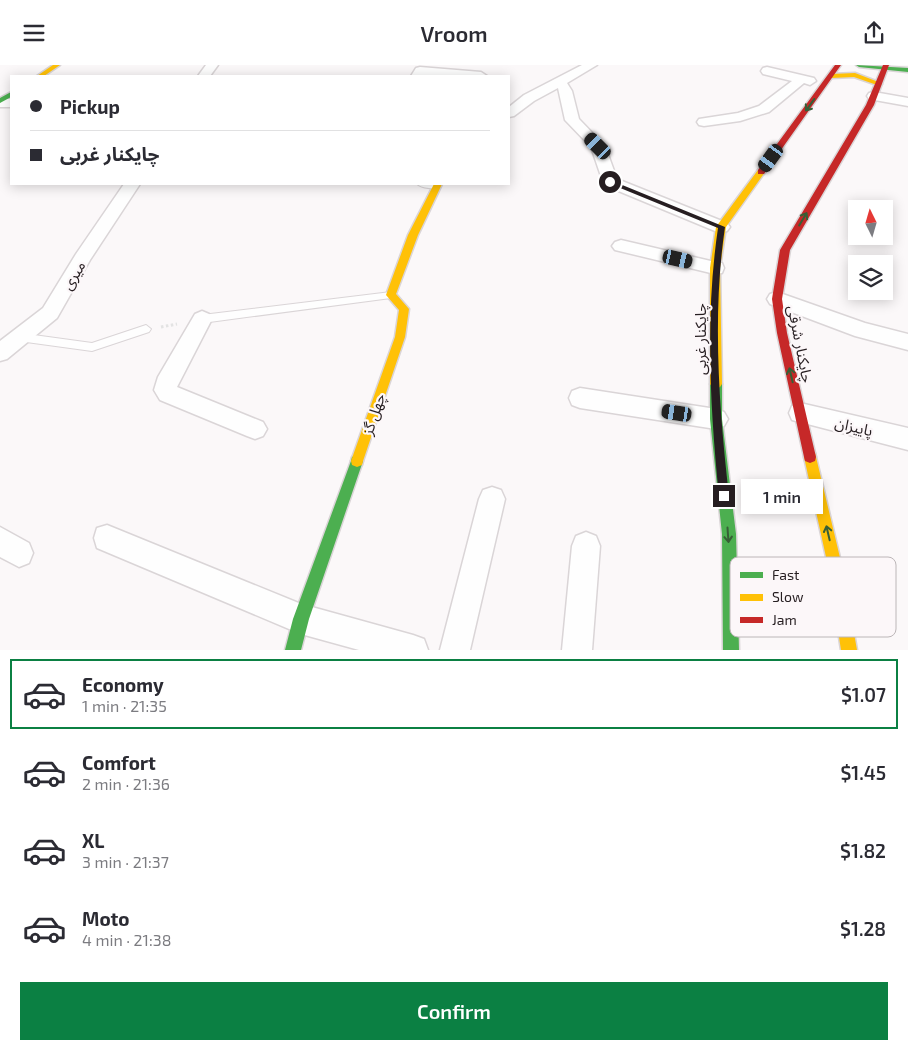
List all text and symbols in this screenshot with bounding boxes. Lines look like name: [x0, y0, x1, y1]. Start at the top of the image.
icon: menu: [20, 19, 48, 47]
icon: share: [860, 19, 888, 47]
text: Vroom: [420, 20, 488, 46]
text: Pickup: [60, 95, 120, 118]
one-way arrow: [805, 98, 815, 112]
car: [582, 130, 613, 162]
car: [756, 141, 785, 175]
text: چایکنار غربی: [60, 142, 159, 165]
route start: [599, 171, 621, 193]
north arrow: [848, 200, 892, 245]
map controls: [848, 200, 893, 300]
one-way arrow: [798, 213, 808, 227]
car: [661, 248, 694, 270]
button: layers: [848, 255, 893, 300]
street label: میری: [57, 257, 90, 293]
street label: چایکنار غربی: [691, 303, 711, 375]
street label: چایکنار شرقی: [783, 304, 817, 385]
one-way arrow: [786, 367, 795, 383]
street label: چهل گز: [357, 391, 390, 439]
car: [661, 403, 692, 423]
street label: پاییزان: [833, 413, 875, 441]
callout: 1 min: [742, 479, 824, 513]
route end: [713, 485, 735, 507]
text: 1 min: [763, 487, 801, 506]
one-way arrow: [823, 526, 832, 542]
one-way arrow: [724, 527, 733, 543]
legend: [730, 557, 896, 637]
text: Fast: [772, 566, 799, 583]
text: Slow: [772, 588, 804, 605]
text: Jam: [772, 611, 797, 628]
icon: car: [22, 672, 67, 717]
text: Economy: [82, 673, 164, 696]
text: $1.07: [841, 683, 886, 706]
text: 1 min · 21:35: [82, 696, 167, 715]
icon: car: [22, 750, 67, 795]
text: Comfort: [82, 751, 156, 774]
text: $1.45: [840, 761, 886, 784]
text: 2 min · 21:36: [82, 774, 170, 793]
icon: car: [22, 828, 67, 873]
text: XL: [82, 829, 104, 852]
text: $1.82: [840, 839, 886, 862]
text: 3 min · 21:37: [82, 852, 169, 871]
icon: car: [22, 906, 67, 951]
text: Moto: [82, 907, 130, 930]
text: $1.28: [840, 917, 886, 940]
text: 4 min · 21:38: [82, 930, 171, 949]
button: Confirm: [20, 982, 888, 1040]

